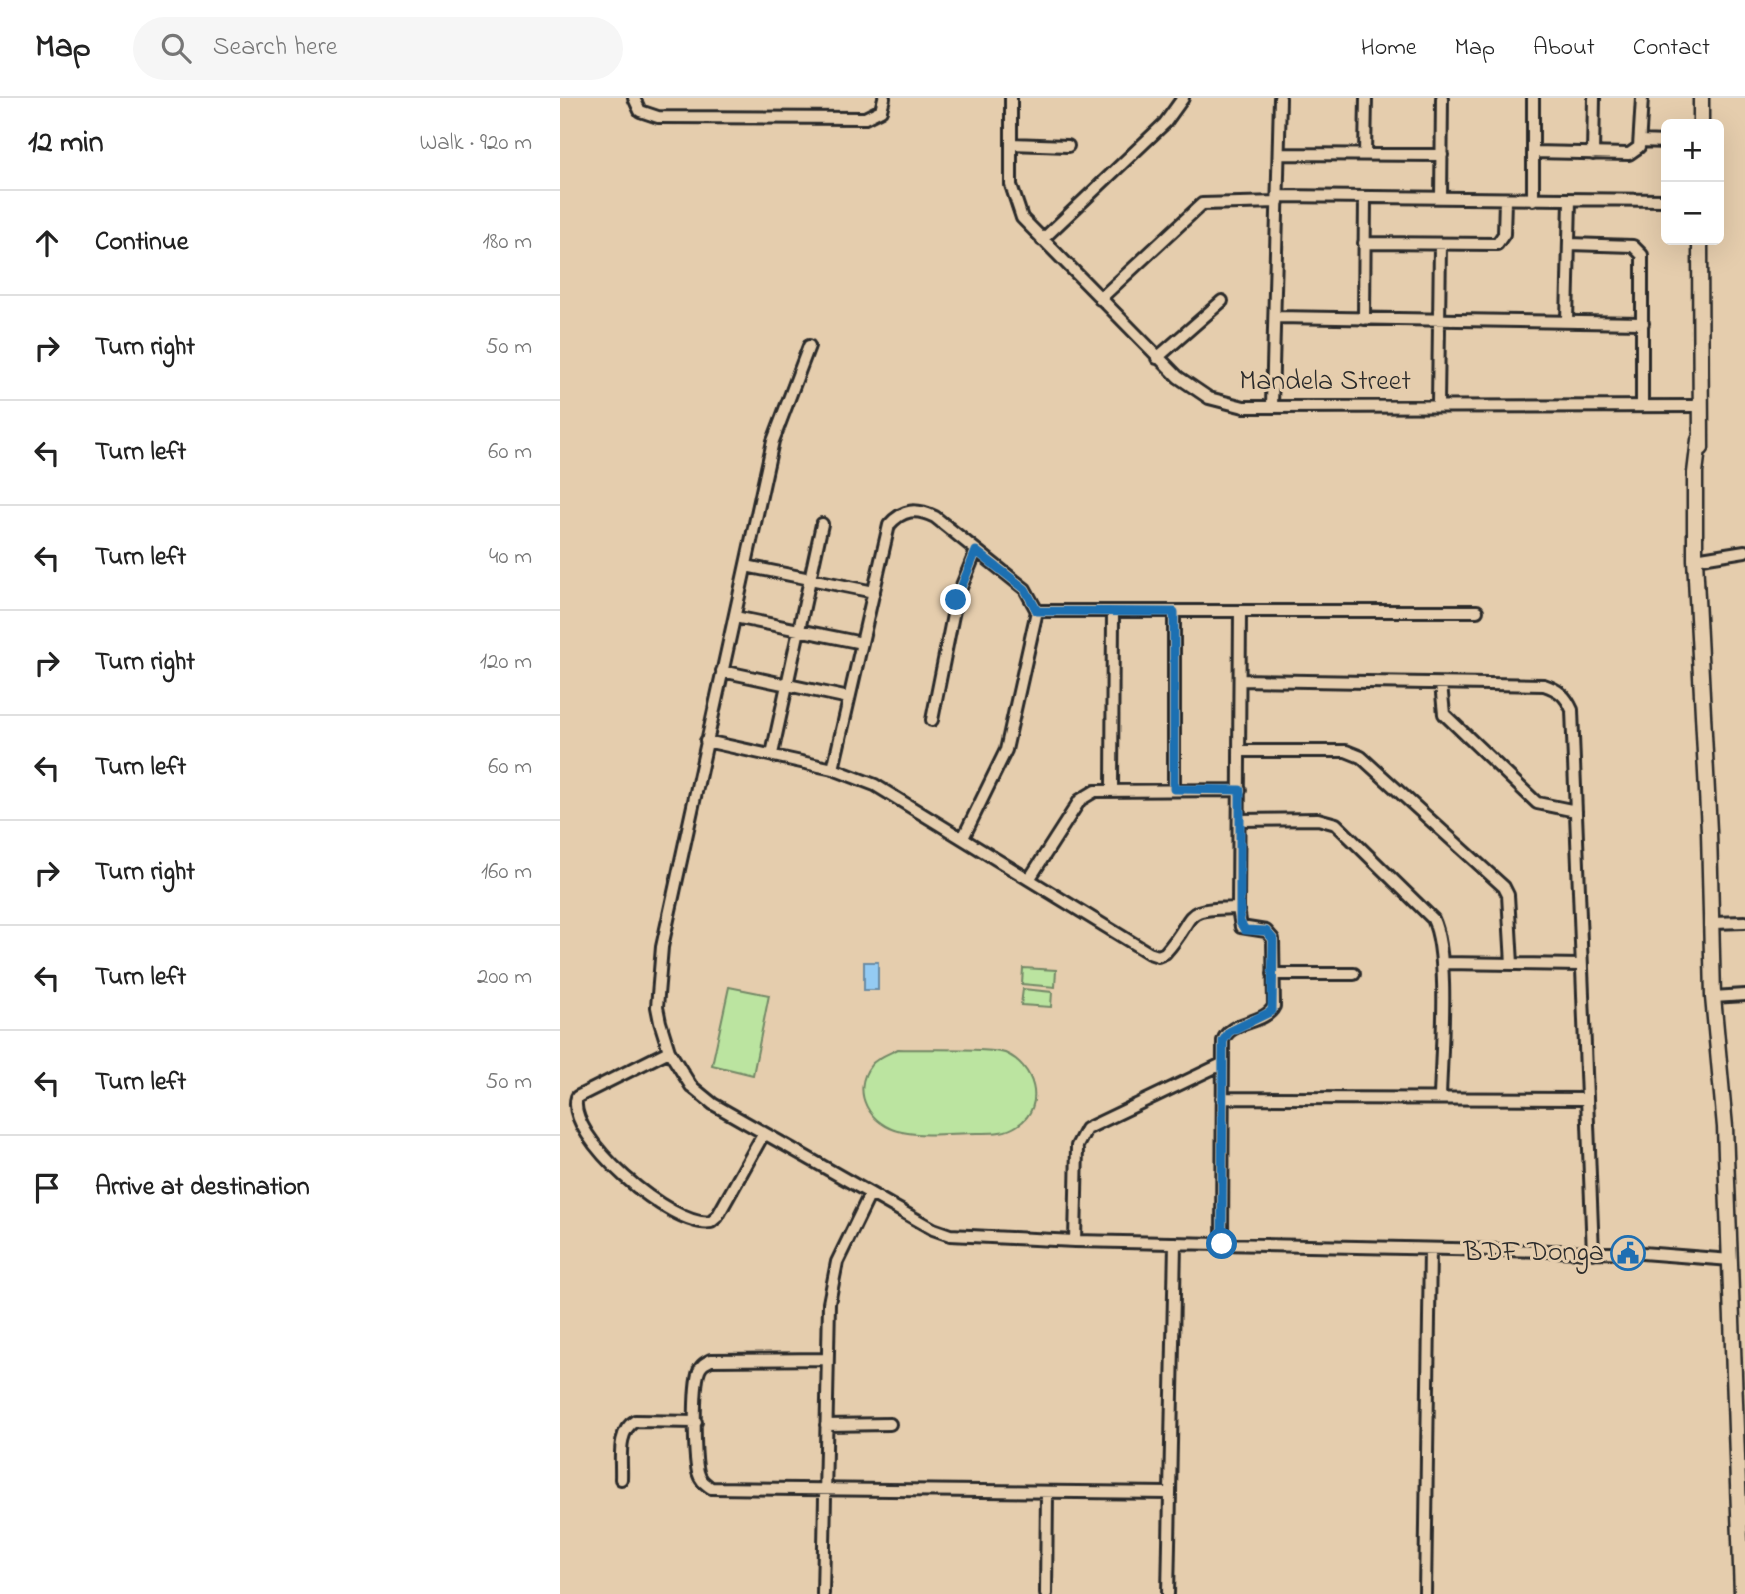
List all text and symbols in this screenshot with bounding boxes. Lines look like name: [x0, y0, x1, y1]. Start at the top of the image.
search box: [133, 17, 623, 80]
text: Map: [35, 24, 91, 72]
icon: search: [157, 29, 195, 67]
text: Search here: [213, 29, 337, 67]
text: Home: [1361, 31, 1417, 66]
text: Map: [1455, 31, 1495, 66]
text: About: [1533, 31, 1595, 66]
text: Contact: [1633, 31, 1710, 66]
map controls: [1661, 119, 1724, 245]
button: +: [1661, 119, 1724, 182]
text: 12 min: [28, 122, 103, 166]
text: Walk · 920 m: [420, 127, 532, 160]
button: −: [1661, 182, 1724, 245]
icon: ahead: [28, 224, 66, 262]
text: Continue: [95, 224, 188, 262]
text: 180 m: [483, 226, 532, 259]
icon: right: [28, 329, 66, 367]
text: Turn right: [95, 329, 195, 367]
text: 50 m: [485, 331, 532, 364]
street label: Mandela Street: [1239, 362, 1411, 403]
icon: left: [28, 434, 66, 472]
text: Turn left: [95, 434, 186, 472]
text: 60 m: [488, 436, 532, 469]
icon: left: [28, 539, 66, 577]
text: Turn left: [95, 539, 186, 577]
text: 40 m: [489, 541, 532, 574]
route end: [940, 584, 971, 615]
icon: right: [28, 644, 66, 682]
text: Turn right: [95, 644, 195, 682]
text: 120 m: [480, 646, 532, 679]
icon: left: [28, 749, 66, 787]
text: Turn left: [95, 749, 186, 787]
text: 60 m: [488, 751, 532, 784]
icon: right: [28, 854, 66, 892]
text: Turn right: [95, 854, 195, 892]
text: 160 m: [481, 856, 532, 889]
icon: left: [28, 959, 66, 997]
text: Turn left: [95, 959, 186, 997]
text: 200 m: [477, 961, 532, 994]
icon: left: [28, 1064, 66, 1102]
text: Turn left: [95, 1064, 186, 1102]
text: 50 m: [485, 1066, 532, 1099]
icon: arrive: [28, 1169, 66, 1207]
text: Arrive at destination: [95, 1169, 310, 1207]
route start: [1206, 1228, 1237, 1259]
place label: BDF Donga: [1462, 1233, 1604, 1274]
public building icon: BDF Donga: [1609, 1234, 1647, 1272]

